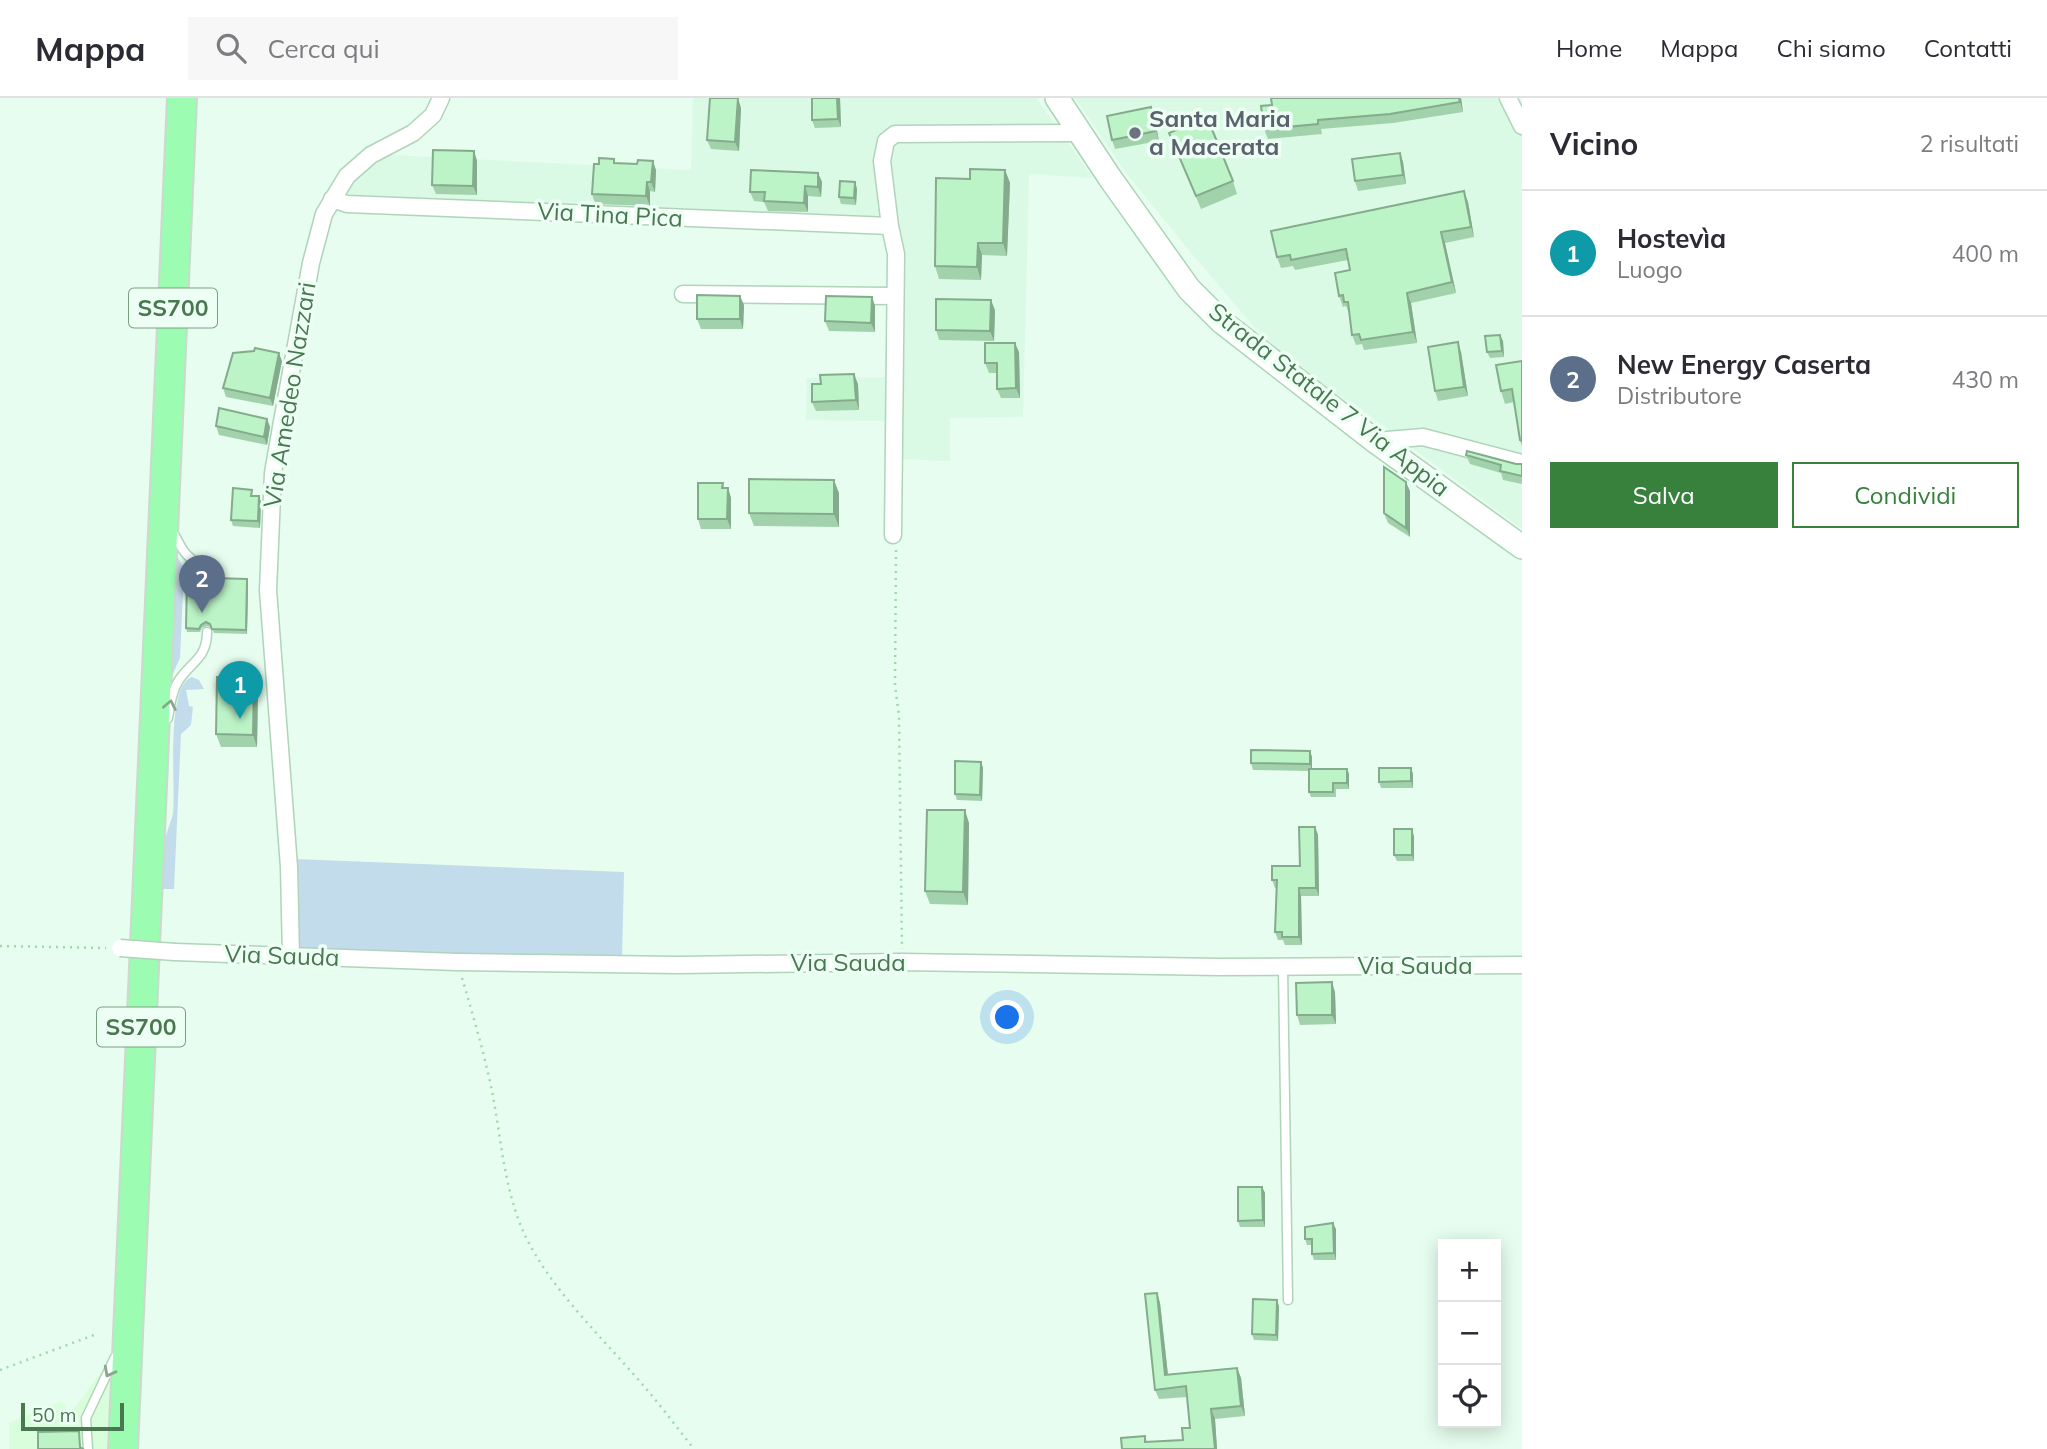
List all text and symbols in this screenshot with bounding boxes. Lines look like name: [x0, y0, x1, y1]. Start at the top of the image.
search box: [188, 17, 678, 80]
text: Mappa: [35, 28, 146, 69]
icon: search: [212, 29, 250, 67]
text: Cerca qui: [268, 32, 380, 65]
text: Home: [1556, 33, 1622, 63]
text: Mappa: [1660, 33, 1738, 63]
text: Chi siamo: [1776, 33, 1886, 63]
text: Contatti: [1924, 33, 2012, 63]
place label: Santa Maria a Macerata: [1149, 103, 1291, 161]
marker: Santa Maria a Macerata: [1127, 125, 1143, 141]
text: Vicino: [1550, 125, 1638, 163]
text: 2 risultati: [1920, 129, 2019, 158]
street label: Via Tina Pica: [537, 195, 684, 233]
text: Hostevìa: [1617, 222, 1726, 255]
text: 1: [1566, 239, 1580, 268]
text: 400 m: [1951, 239, 2019, 268]
text: Luogo: [1617, 255, 1683, 284]
street label: Via Amedeo Nazzari: [256, 280, 322, 510]
road number: SS700: [129, 288, 217, 328]
street label: Strada Statale 7 Via Appia: [1203, 296, 1456, 503]
text: New Energy Caserta: [1617, 348, 1871, 381]
text: 2: [1566, 365, 1580, 394]
text: 430 m: [1951, 365, 2019, 394]
text: Distributore: [1617, 381, 1742, 410]
button: Salva: [1550, 462, 1778, 528]
button: Condividi: [1792, 462, 2019, 528]
pin: 2: [179, 555, 225, 613]
pin: 1: [217, 661, 263, 719]
one-way arrow: [162, 699, 177, 711]
street label: Via Sauda: [224, 938, 340, 972]
street label: Via Sauda: [790, 947, 906, 977]
street label: Via Sauda: [1357, 950, 1473, 980]
your location: [990, 1000, 1024, 1034]
road number: SS700: [97, 1008, 185, 1046]
map controls: [1438, 1239, 1501, 1428]
button: +: [1438, 1239, 1501, 1302]
button: −: [1438, 1302, 1501, 1365]
one-way arrow: [103, 1365, 117, 1377]
button: locate: [1438, 1365, 1501, 1428]
scale bar: [21, 1400, 124, 1432]
text: 50 m: [32, 1403, 76, 1427]

